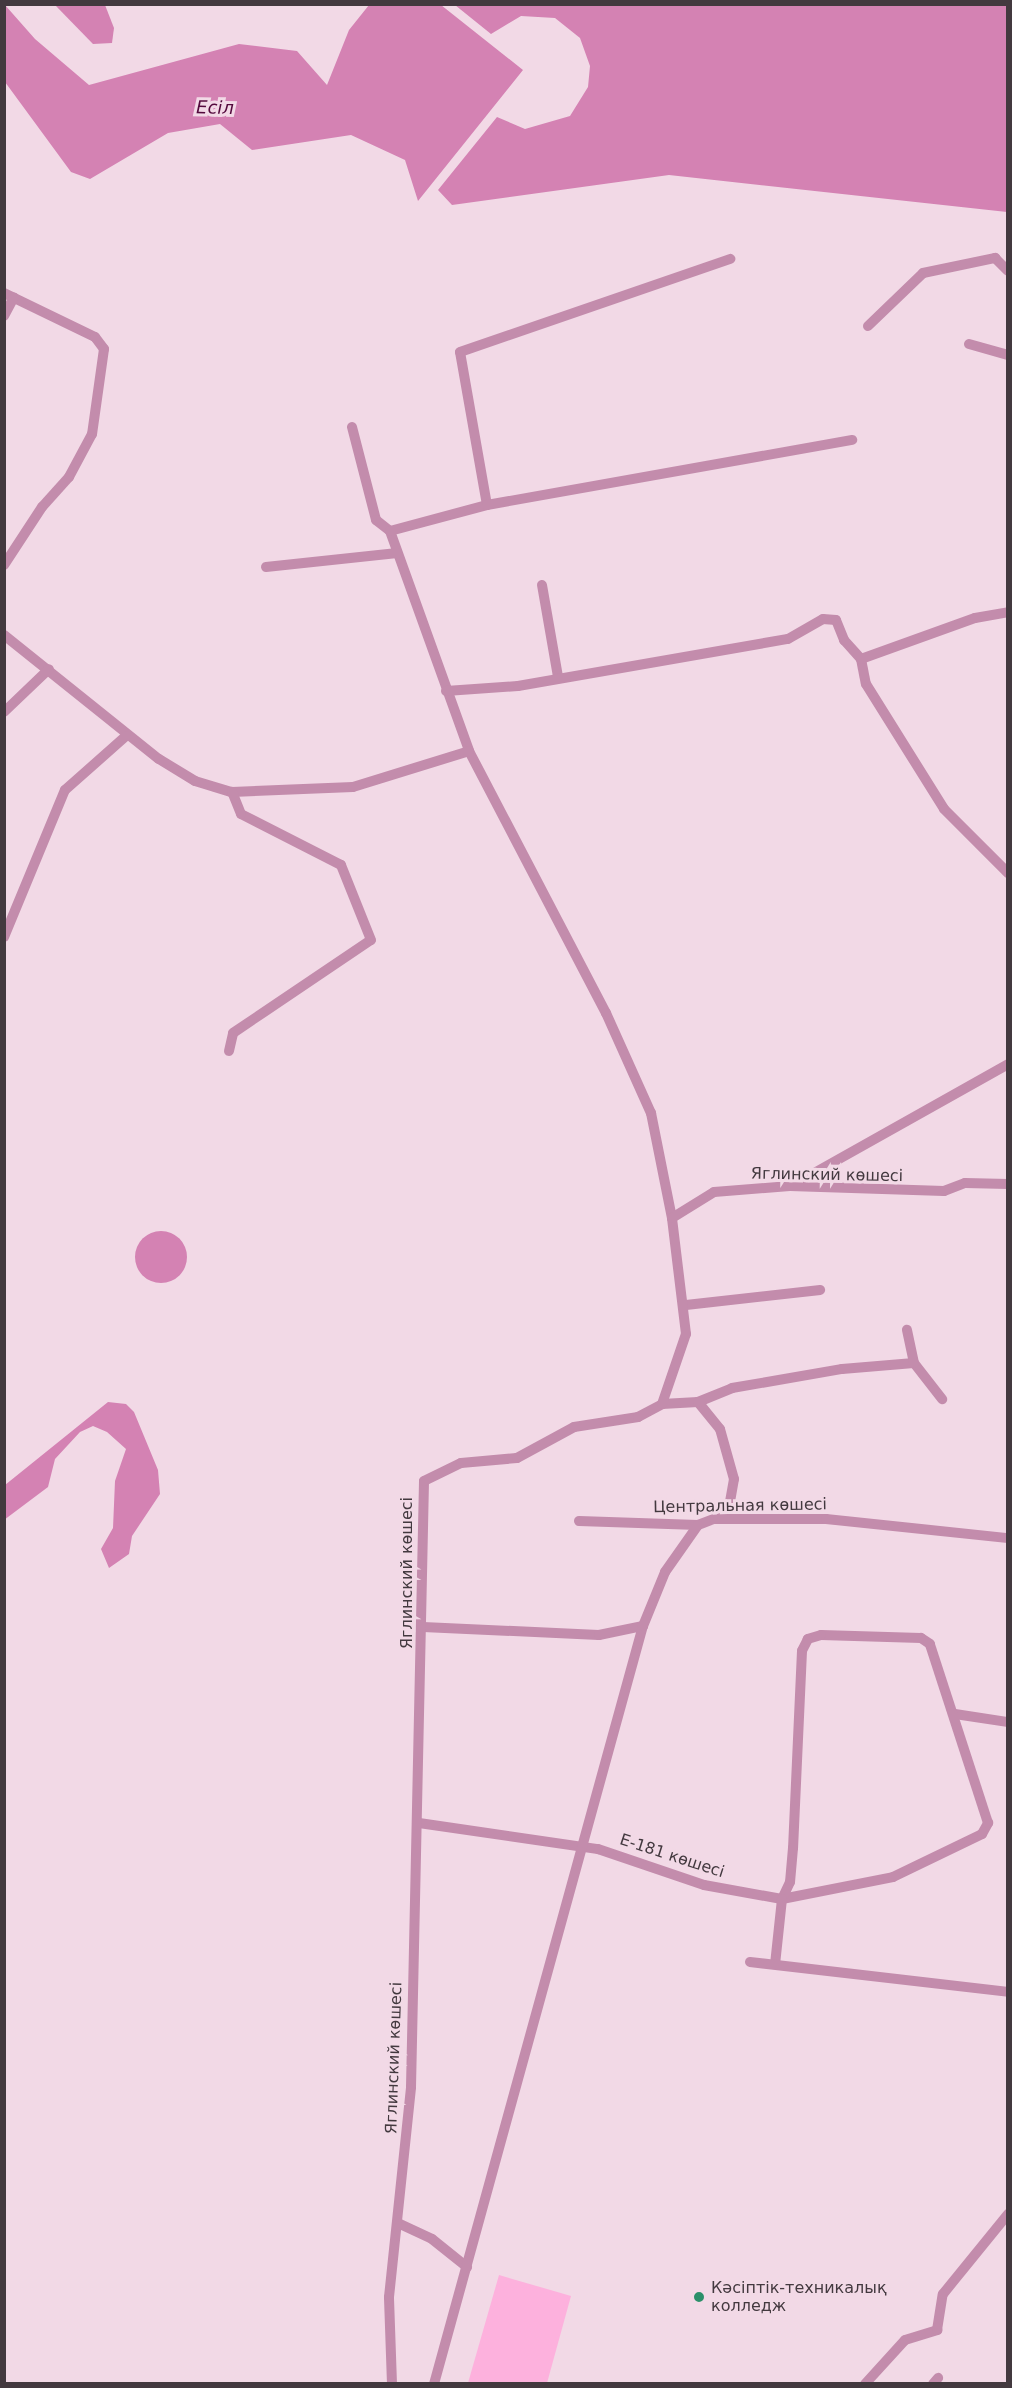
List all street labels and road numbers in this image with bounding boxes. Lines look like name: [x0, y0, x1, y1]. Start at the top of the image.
street label: Яглинский көшесі: [751, 1164, 903, 1186]
street label: Центральная көшесі: [653, 1495, 827, 1517]
street label: Яглинский көшесі: [397, 1497, 417, 1649]
street label: Е-181 көшесі: [617, 1830, 727, 1882]
street label: Яглинский көшесі: [382, 1982, 406, 2134]

